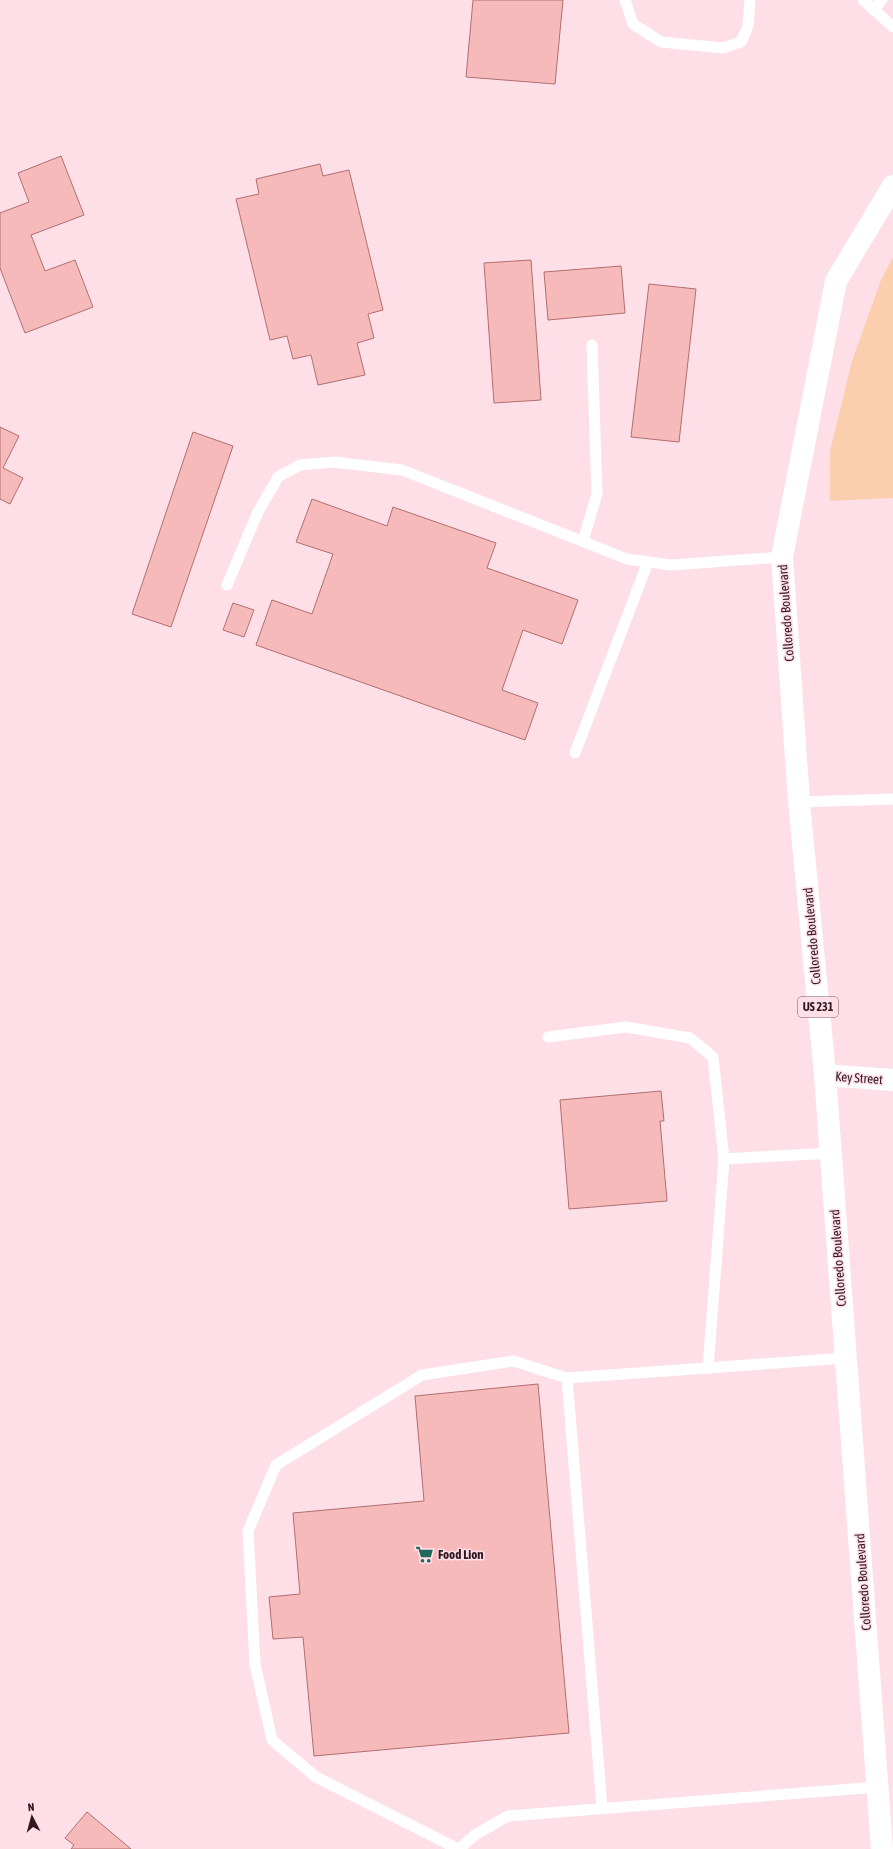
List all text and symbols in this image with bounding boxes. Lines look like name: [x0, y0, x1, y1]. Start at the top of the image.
street label: Colloredo Boulevard: [775, 564, 797, 662]
street label: Colloredo Boulevard: [800, 887, 824, 985]
road number: US 231: [798, 997, 838, 1017]
street label: Key Street: [835, 1069, 883, 1087]
street label: Colloredo Boulevard: [827, 1209, 849, 1307]
street label: Colloredo Boulevard: [852, 1533, 874, 1631]
supermarket icon: Food Lion: [415, 1544, 435, 1564]
place label: Food Lion: [438, 1547, 484, 1562]
north arrow: [12, 1797, 52, 1837]
text: N: [27, 1801, 35, 1813]

